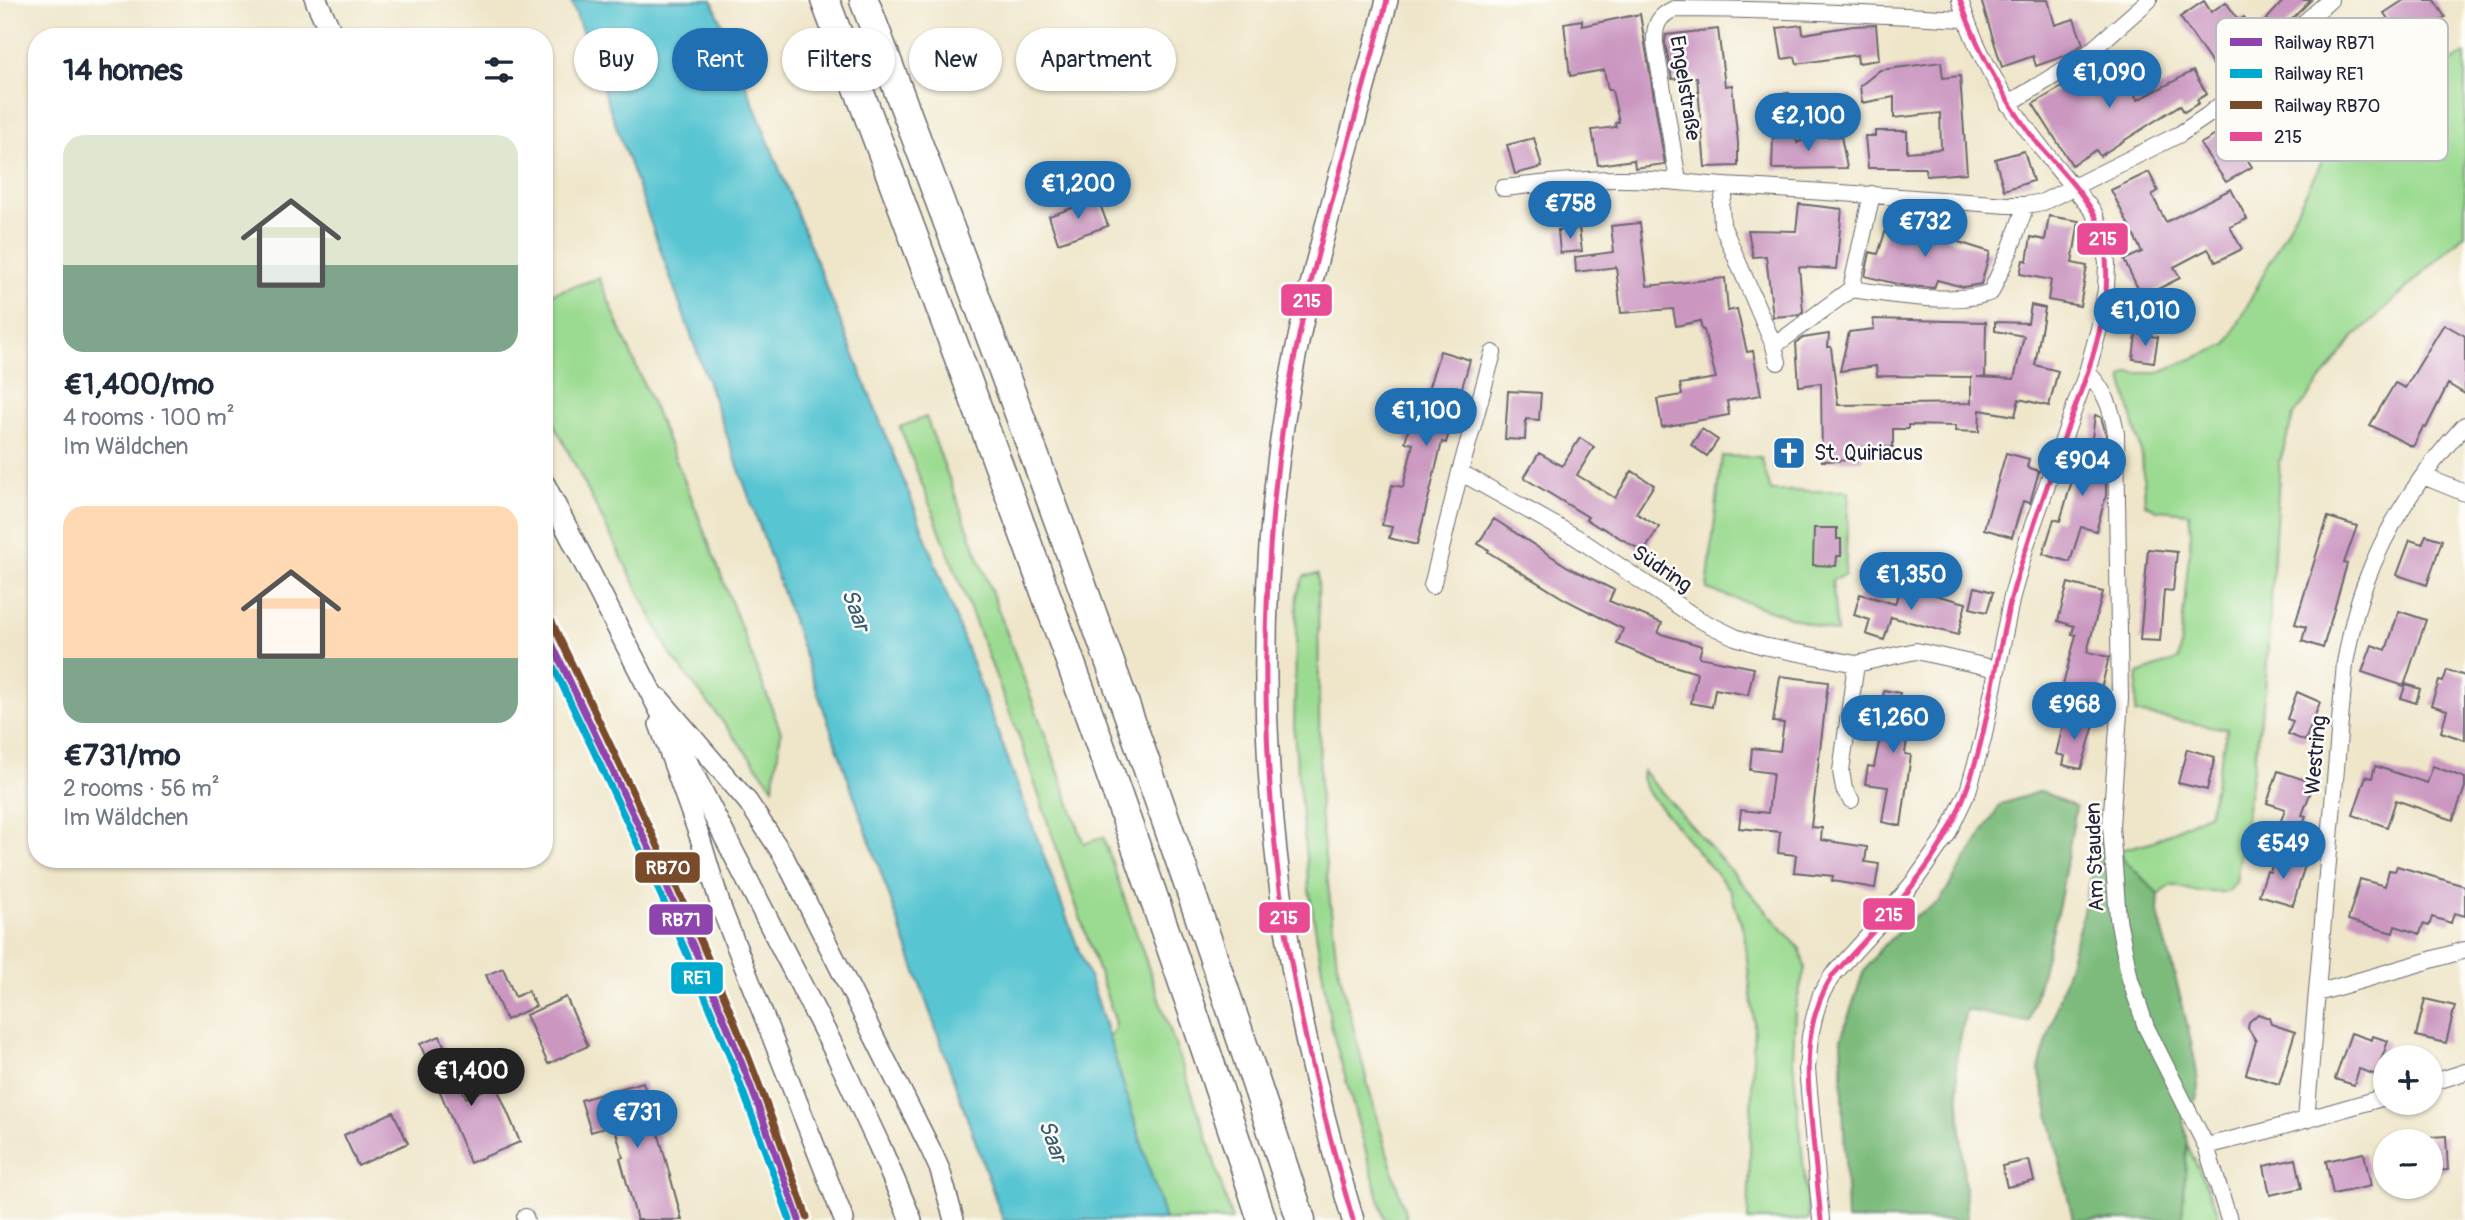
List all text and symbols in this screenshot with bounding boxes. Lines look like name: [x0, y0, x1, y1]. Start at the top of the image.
legend: [2216, 18, 2448, 161]
chip: Buy: [574, 28, 658, 91]
chip: Rent: [672, 28, 768, 91]
chip: Filters: [782, 28, 895, 91]
chip: New: [909, 28, 1002, 91]
chip: Apartment: [1016, 28, 1176, 91]
text: Railway RB71: [2274, 31, 2375, 55]
street label: Engelstraße: [1663, 34, 1707, 143]
pin: €1,090: [2052, 50, 2166, 110]
icon: filters: [480, 51, 518, 89]
text: 14 homes: [63, 52, 183, 89]
text: €1,090: [2072, 58, 2146, 87]
text: Railway RE1: [2274, 62, 2364, 86]
pin: €2,100: [1751, 94, 1865, 153]
text: Railway RB70: [2274, 94, 2380, 118]
text: €2,100: [1771, 101, 1845, 130]
text: 215: [2274, 125, 2302, 149]
pin: €1,200: [1021, 162, 1135, 221]
text: €1,200: [1041, 169, 1115, 198]
icon: home: [228, 180, 354, 306]
pin: €758: [1529, 182, 1611, 241]
text: €758: [1544, 189, 1596, 218]
pin: €732: [1884, 200, 1966, 259]
text: €732: [1898, 207, 1952, 236]
line badge: 215: [2076, 222, 2129, 256]
text: 215: [2089, 227, 2117, 251]
line badge: 215: [1280, 283, 1333, 317]
pin: €1,010: [2088, 288, 2202, 348]
text: 215: [1293, 289, 1321, 313]
text: €1,010: [2110, 296, 2180, 325]
text: €1,400/mo: [63, 366, 214, 403]
pin: €1,100: [1369, 388, 1483, 448]
text: €1,100: [1391, 396, 1461, 425]
text: 4 rooms · 100 m²: [63, 403, 235, 432]
text: Im Wäldchen: [63, 432, 189, 461]
church icon: St. Quiriacus: [1770, 434, 1808, 472]
pin: €904: [2041, 438, 2123, 498]
place label: St. Quiriacus: [1814, 440, 1923, 467]
text: €904: [2054, 446, 2110, 475]
street label: Südring: [1627, 539, 1697, 599]
icon: home: [228, 551, 354, 677]
pin: €1,350: [1854, 552, 1968, 612]
text: €1,350: [1875, 560, 1947, 589]
water label: Saar: [835, 585, 878, 638]
pin: €968: [2033, 682, 2115, 742]
text: €968: [2048, 690, 2100, 719]
pin: €1,260: [1836, 696, 1950, 755]
text: €1,260: [1857, 703, 1929, 732]
street label: Westring: [2299, 714, 2333, 796]
text: €731/mo: [63, 737, 181, 774]
text: 2 rooms · 56 m²: [63, 774, 220, 803]
street label: Am Stauden: [2080, 802, 2110, 912]
text: Im Wäldchen: [63, 803, 189, 832]
pin: €549: [2242, 822, 2324, 881]
text: €549: [2257, 829, 2309, 858]
line badge: RB70: [634, 851, 701, 884]
text: RB70: [646, 856, 690, 880]
line badge: 215: [1862, 897, 1916, 931]
line badge: 215: [1258, 901, 1311, 934]
line badge: RB71: [648, 903, 714, 936]
text: 215: [1875, 903, 1903, 927]
text: 215: [1270, 906, 1298, 930]
text: RB71: [661, 908, 701, 932]
line badge: RE1: [670, 961, 724, 995]
text: RE1: [683, 966, 711, 990]
map controls: [2373, 1045, 2443, 1199]
button: +: [2373, 1045, 2443, 1115]
pin: €1,400: [414, 1048, 528, 1108]
text: €1,400: [434, 1056, 508, 1085]
pin: €731: [596, 1090, 678, 1150]
text: €731: [612, 1098, 662, 1127]
water label: Saar: [1032, 1116, 1075, 1169]
button: −: [2373, 1129, 2443, 1199]

